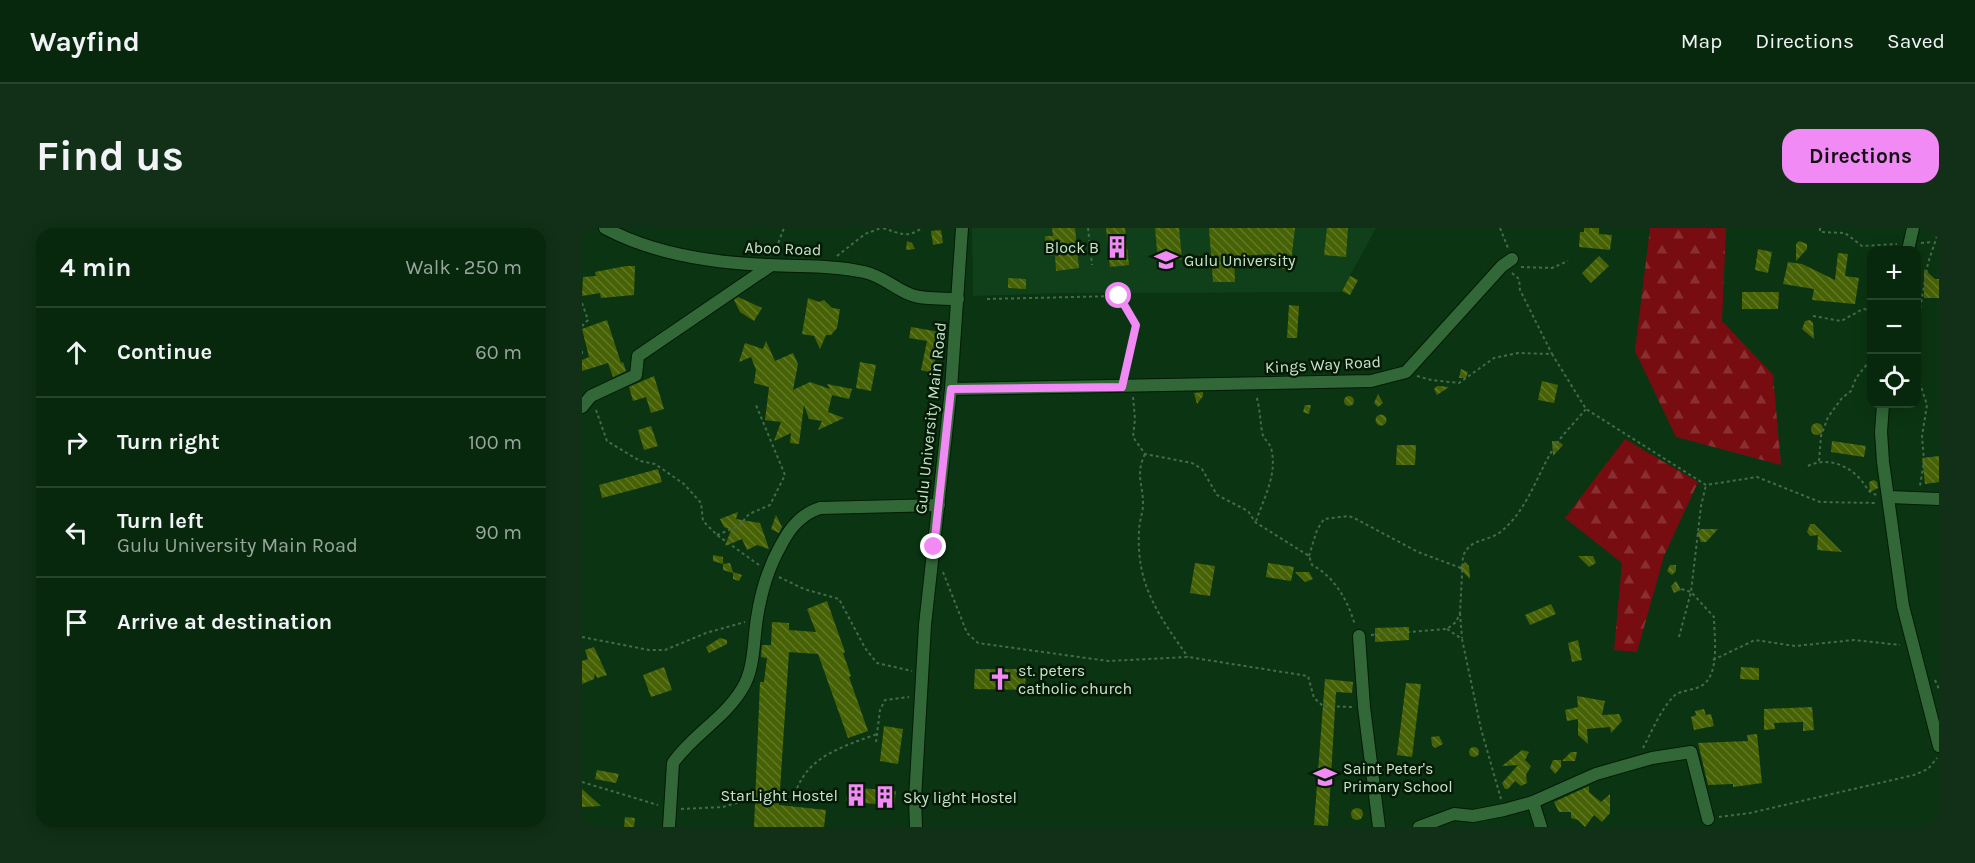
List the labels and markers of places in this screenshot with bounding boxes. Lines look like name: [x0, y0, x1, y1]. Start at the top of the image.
building icon: Block B: [1104, 234, 1130, 260]
place label: Block B: [1045, 238, 1099, 257]
school or university icon: Gulu University: [1153, 247, 1179, 273]
place label: Gulu University: [1184, 251, 1296, 270]
place label: st. peters catholic church: [1018, 661, 1132, 698]
church icon: st. peters catholic church: [987, 666, 1013, 692]
place label: Saint Peter's Primary School: [1343, 759, 1453, 796]
school or university icon: Saint Peter's Primary School: [1312, 764, 1338, 790]
building icon: StarLight Hostel: [843, 782, 869, 808]
building icon: Sky light Hostel: [872, 784, 898, 810]
place label: StarLight Hostel: [720, 786, 838, 805]
place label: Sky light Hostel: [903, 788, 1017, 807]

